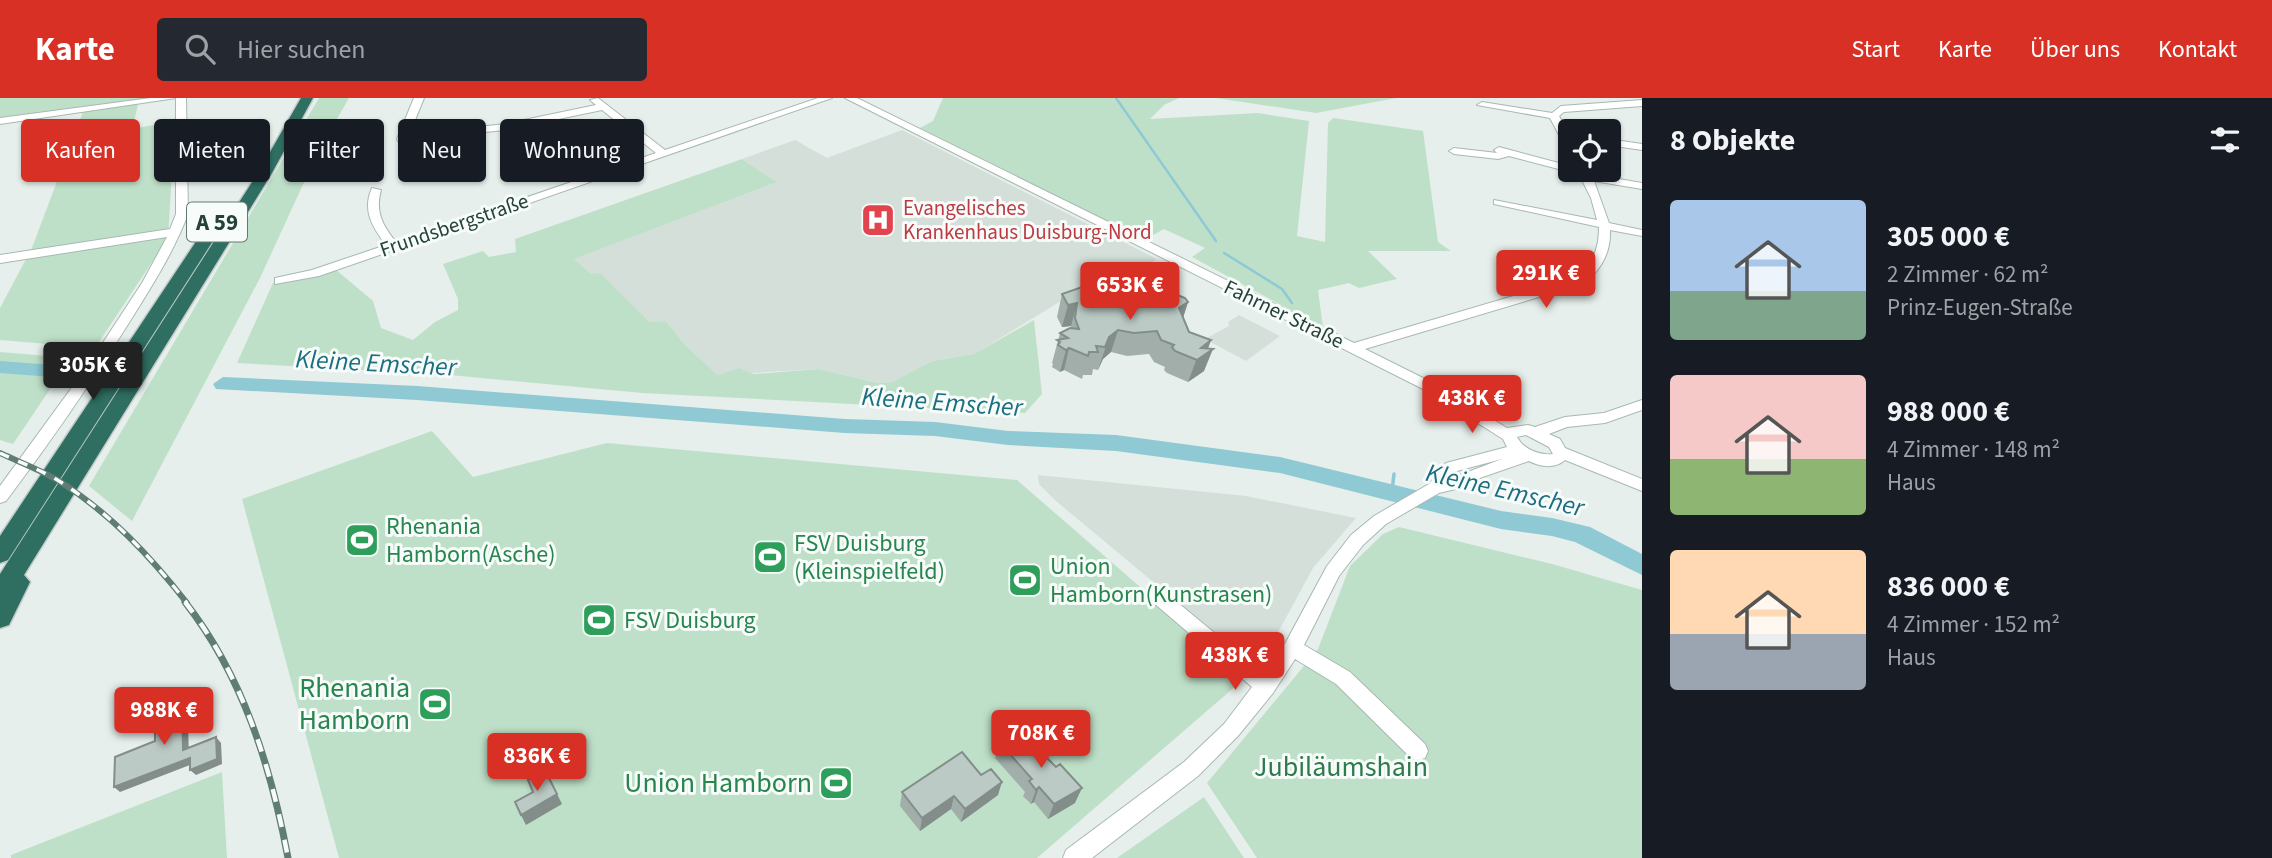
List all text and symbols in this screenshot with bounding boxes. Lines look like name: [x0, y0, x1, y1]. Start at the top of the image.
search box: [157, 18, 647, 81]
text: Karte: [35, 26, 115, 73]
icon: search: [181, 30, 219, 68]
text: Hier suchen: [237, 31, 366, 68]
text: Start: [1852, 32, 1900, 67]
text: Karte: [1938, 32, 1992, 67]
text: Über uns: [2030, 32, 2120, 67]
text: Kontakt: [2158, 32, 2237, 67]
chip: Kaufen: [21, 119, 140, 182]
chip: Mieten: [154, 119, 270, 182]
chip: Filter: [284, 119, 384, 182]
chip: Neu: [398, 119, 486, 182]
chip: Wohnung: [500, 119, 644, 182]
map controls: [1558, 119, 1621, 182]
button: locate: [1558, 119, 1621, 182]
text: 8 Objekte: [1670, 119, 1795, 162]
icon: filters: [2206, 121, 2244, 159]
street label: Frundsbergstraße: [376, 185, 532, 265]
place label: Evangelisches Krankenhaus Duisburg-Nord: [903, 193, 1152, 247]
hospital icon: Evangelisches Krankenhaus Duisburg-Nord: [859, 201, 897, 239]
road number: A 59: [187, 203, 247, 242]
text: 305 000 €: [1887, 215, 2010, 258]
icon: home: [1726, 228, 1810, 312]
pin: 291K €: [1489, 250, 1603, 310]
text: 291K €: [1512, 256, 1580, 289]
text: 2 Zimmer · 62 m²: [1887, 258, 2049, 291]
pin: 653K €: [1073, 262, 1187, 322]
text: 653K €: [1096, 268, 1164, 301]
street label: Fahrner Straße: [1219, 272, 1349, 356]
text: Prinz-Eugen-Straße: [1887, 291, 2073, 324]
water label: Kleine Emscher: [294, 340, 459, 386]
pin: 305K €: [36, 342, 150, 402]
text: 305K €: [59, 348, 127, 381]
pin: 438K €: [1415, 376, 1529, 435]
water label: Kleine Emscher: [860, 378, 1025, 426]
text: 438K €: [1438, 381, 1506, 414]
text: 988 000 €: [1887, 390, 2010, 433]
icon: home: [1726, 403, 1810, 487]
text: 4 Zimmer · 148 m²: [1887, 433, 2060, 466]
water label: Kleine Emscher: [1422, 454, 1589, 526]
text: Haus: [1887, 466, 1936, 499]
place label: Rhenania Hamborn(Asche): [386, 509, 555, 572]
sports icon: Rhenania Hamborn(Asche): [343, 521, 381, 559]
place label: FSV Duisburg (Kleinspielfeld): [794, 526, 945, 589]
sports icon: FSV Duisburg (Kleinspielfeld): [751, 538, 789, 576]
place label: Union Hamborn(Kunstrasen): [1050, 549, 1272, 612]
sports icon: Union Hamborn(Kunstrasen): [1006, 561, 1044, 599]
text: 836 000 €: [1887, 565, 2010, 608]
icon: home: [1726, 578, 1810, 662]
sports icon: FSV Duisburg: [580, 601, 618, 639]
place label: FSV Duisburg: [624, 603, 756, 638]
text: 4 Zimmer · 152 m²: [1887, 608, 2060, 641]
pin: 438K €: [1178, 632, 1292, 692]
text: 438K €: [1201, 638, 1269, 671]
text: Haus: [1887, 641, 1936, 674]
place label: Rhenania Hamborn: [299, 668, 410, 740]
sports icon: Rhenania Hamborn: [416, 685, 454, 723]
pin: 988K €: [107, 688, 221, 747]
text: 988K €: [130, 693, 198, 726]
pin: 708K €: [984, 710, 1098, 770]
text: 708K €: [1007, 716, 1075, 749]
pin: 836K €: [480, 734, 594, 793]
text: 836K €: [503, 739, 571, 772]
park label: Jubiläumshain: [1254, 747, 1428, 787]
place label: Union Hamborn: [624, 763, 812, 803]
sports icon: Union Hamborn: [817, 764, 855, 802]

